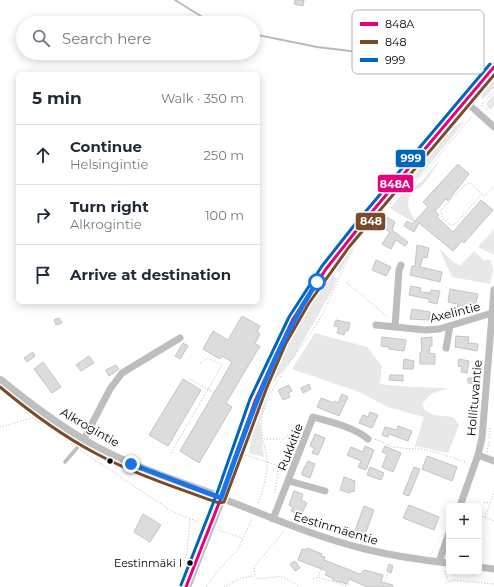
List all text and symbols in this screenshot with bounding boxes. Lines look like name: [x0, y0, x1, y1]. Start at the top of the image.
legend: [352, 10, 484, 74]
search box: [16, 16, 260, 60]
text: 848A: [385, 17, 414, 31]
icon: search: [30, 27, 52, 49]
text: Search here: [62, 29, 151, 48]
text: 848: [385, 35, 406, 49]
text: 999: [385, 53, 405, 67]
text: 5 min: [32, 88, 82, 108]
text: Walk · 350 m: [161, 90, 244, 106]
text: Continue: [70, 137, 142, 156]
icon: ahead: [32, 144, 54, 166]
text: 250 m: [203, 147, 244, 163]
line badge: 999: [395, 149, 426, 168]
text: 999: [400, 151, 422, 165]
text: Helsingintie: [70, 156, 148, 172]
line badge: 848A: [377, 174, 414, 193]
text: 848A: [380, 177, 411, 191]
text: Turn right: [70, 197, 149, 216]
icon: right: [32, 204, 54, 226]
text: 100 m: [205, 207, 244, 223]
line badge: 848: [355, 212, 386, 231]
text: 848: [360, 214, 382, 228]
text: Alkrogintie: [70, 216, 142, 232]
icon: arrive: [32, 264, 54, 286]
text: Arrive at destination: [70, 265, 231, 284]
route start: [308, 273, 326, 291]
street label: Axelintie: [428, 298, 482, 326]
street label: Hollituvantie: [463, 359, 485, 437]
street label: Alkrogintie: [58, 404, 122, 450]
street label: Rukkitie: [274, 421, 306, 473]
route end: [122, 455, 140, 473]
unlabelled marker: [105, 456, 115, 466]
map controls: [446, 503, 482, 575]
button: +: [446, 503, 482, 539]
street label: Eestinmäentie: [292, 508, 380, 548]
button: −: [446, 539, 482, 575]
place label: Eestinmäki I: [114, 556, 182, 570]
marker: Eestinmäki I: [185, 558, 195, 568]

